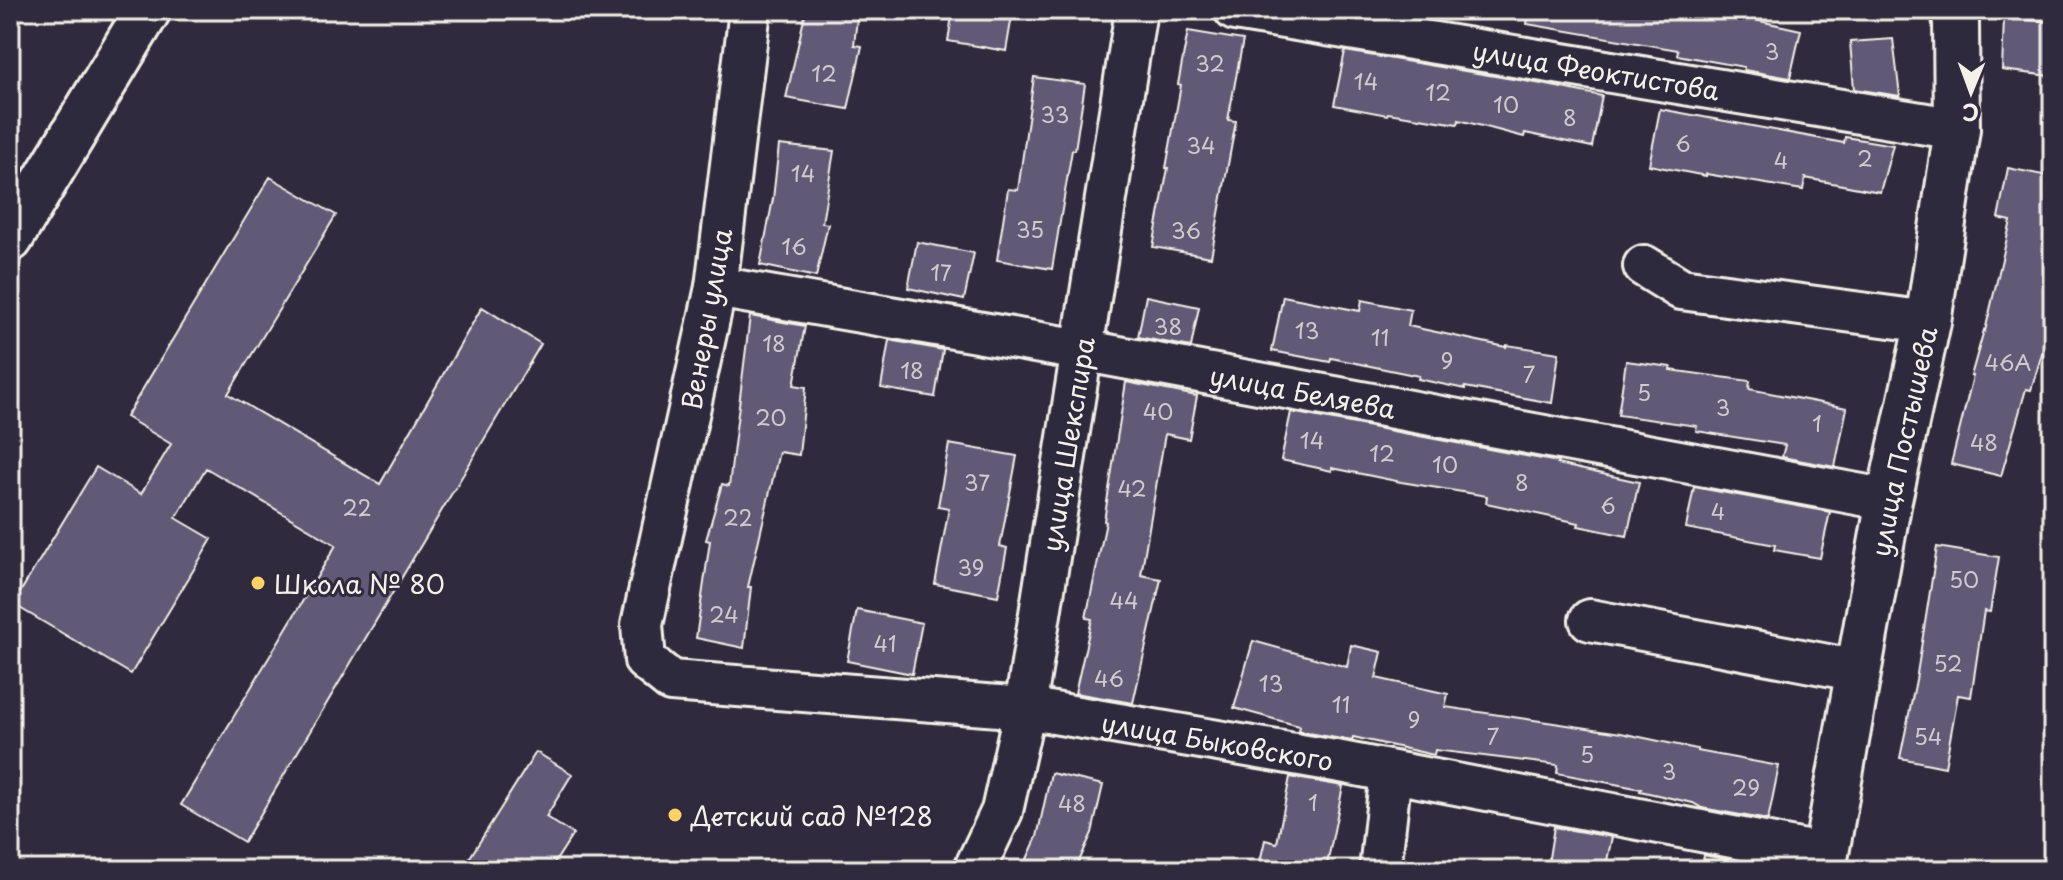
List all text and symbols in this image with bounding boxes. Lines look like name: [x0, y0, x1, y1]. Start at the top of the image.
street label: улица Феоктистова: [1470, 30, 1723, 109]
house number: 3: [1765, 34, 1779, 67]
house number: 32: [1195, 46, 1225, 79]
north arrow: [1931, 52, 2011, 132]
house number: 12: [811, 56, 837, 89]
house number: 14: [1354, 64, 1378, 97]
house number: 12: [1425, 75, 1451, 108]
house number: 10: [1493, 87, 1519, 120]
house number: 33: [1041, 97, 1069, 130]
text: С: [1962, 97, 1979, 130]
house number: 8: [1563, 100, 1577, 133]
house number: 6: [1675, 126, 1691, 159]
house number: 34: [1186, 128, 1216, 161]
house number: 2: [1857, 141, 1873, 174]
house number: 4: [1774, 143, 1788, 176]
house number: 14: [791, 156, 815, 189]
house number: 35: [1016, 212, 1044, 245]
house number: 36: [1171, 213, 1201, 246]
street label: Венеры улица: [671, 225, 741, 413]
house number: 16: [781, 229, 807, 262]
house number: 17: [930, 255, 952, 288]
house number: 38: [1154, 309, 1182, 342]
house number: 13: [1295, 313, 1319, 346]
house number: 11: [1371, 320, 1389, 353]
street label: улица Постышева: [1860, 322, 1946, 559]
house number: 18: [762, 326, 786, 359]
street label: улица Шекспира: [1031, 333, 1103, 554]
house number: 9: [1441, 343, 1453, 376]
house number: 46А: [1985, 345, 2032, 378]
house number: 18: [900, 353, 924, 386]
street label: улица Беляева: [1207, 355, 1400, 428]
house number: 7: [1523, 357, 1535, 390]
house number: 5: [1637, 375, 1651, 408]
house number: 3: [1716, 390, 1730, 423]
house number: 40: [1143, 394, 1173, 427]
house number: 20: [755, 400, 787, 433]
house number: 1: [1812, 406, 1822, 439]
house number: 14: [1300, 423, 1324, 456]
house number: 48: [1970, 425, 1998, 458]
house number: 12: [1369, 436, 1395, 469]
house number: 10: [1432, 447, 1458, 480]
house number: 37: [964, 465, 990, 498]
house number: 8: [1515, 465, 1529, 498]
house number: 42: [1117, 471, 1147, 504]
house number: 6: [1600, 488, 1616, 521]
house number: 22: [342, 490, 372, 523]
house number: 4: [1711, 494, 1725, 527]
house number: 22: [723, 500, 753, 533]
house number: 39: [958, 550, 984, 583]
house number: 50: [1949, 562, 1979, 595]
place label: Школа № 80: [274, 564, 445, 603]
marker: Школа № 80: [249, 574, 267, 592]
house number: 44: [1109, 583, 1139, 616]
house number: 24: [709, 597, 739, 630]
house number: 41: [873, 626, 897, 659]
house number: 52: [1933, 646, 1963, 679]
house number: 46: [1094, 661, 1124, 694]
house number: 13: [1259, 666, 1283, 699]
house number: 11: [1332, 687, 1350, 720]
street label: улица Быковского: [1099, 702, 1336, 780]
house number: 9: [1408, 702, 1420, 735]
house number: 7: [1487, 719, 1499, 752]
house number: 54: [1914, 719, 1942, 752]
house number: 5: [1580, 737, 1594, 770]
house number: 3: [1662, 754, 1676, 787]
house number: 29: [1732, 770, 1760, 803]
house number: 1: [1308, 785, 1318, 818]
house number: 48: [1058, 786, 1086, 819]
place label: Детский сад №128: [690, 796, 933, 835]
marker: Детский сад №128: [666, 806, 684, 824]

